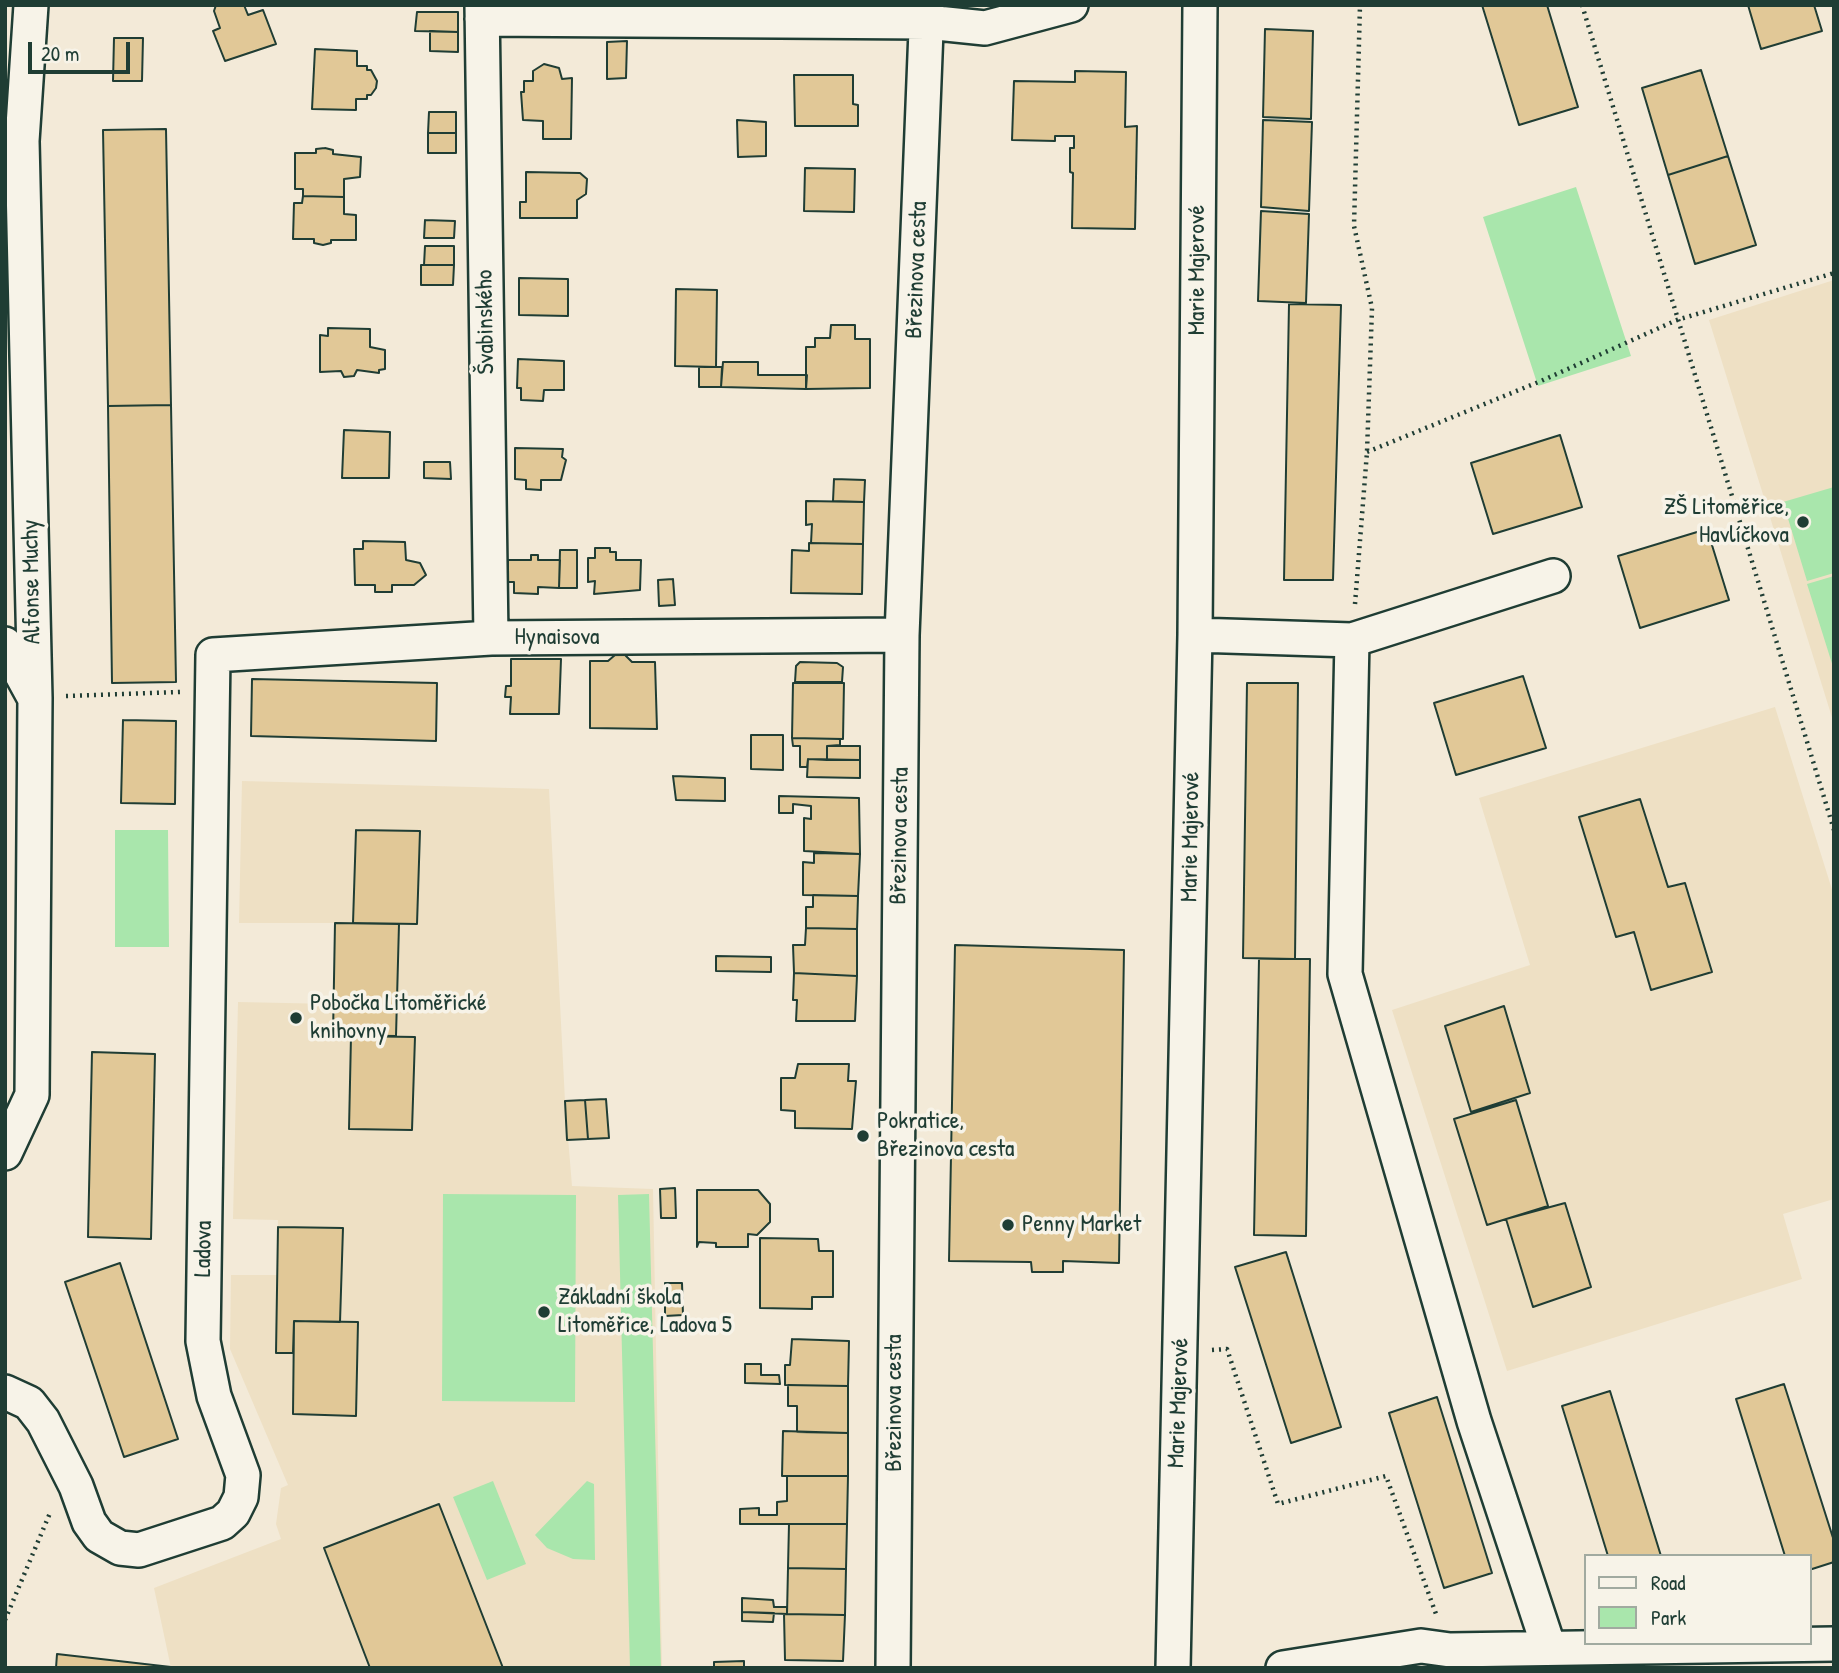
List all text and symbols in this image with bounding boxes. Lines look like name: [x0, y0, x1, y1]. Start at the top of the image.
scale bar: [32, 28, 133, 72]
text: 20 m: [41, 39, 79, 68]
street label: Březinova cesta: [900, 201, 934, 339]
street label: Marie Majerové: [1184, 205, 1212, 335]
street label: Švabinského: [471, 269, 501, 375]
place label: ZŠ Litoměřice, Havlíčkova: [1664, 494, 1789, 550]
marker: ZŠ Litoměřice, Havlíčkova: [1795, 514, 1811, 530]
street label: Alfonse Muchy: [17, 519, 47, 645]
street label: Hynaisova: [515, 624, 599, 652]
street label: Březinova cesta: [884, 767, 916, 905]
street label: Marie Majerové: [1175, 772, 1207, 902]
place label: Pobočka Litoměřické knihovny: [310, 990, 487, 1046]
marker: Pobočka Litoměřické knihovny: [288, 1010, 304, 1026]
place label: Pokratice, Březinova cesta: [877, 1108, 1014, 1164]
marker: Pokratice, Březinova cesta: [855, 1128, 871, 1144]
place label: Penny Market: [1022, 1211, 1141, 1239]
marker: Penny Market: [1000, 1217, 1016, 1233]
street label: Ladova: [189, 1221, 219, 1277]
place label: Základní škola Litoměřice, Ladova 5: [558, 1284, 732, 1340]
marker: Základní škola Litoměřice, Ladova 5: [536, 1304, 552, 1320]
street label: Březinova cesta: [881, 1334, 909, 1472]
street label: Marie Majerové: [1162, 1337, 1196, 1469]
legend: [1584, 1554, 1811, 1645]
text: Road: [1651, 1568, 1685, 1597]
text: Park: [1651, 1603, 1686, 1632]

